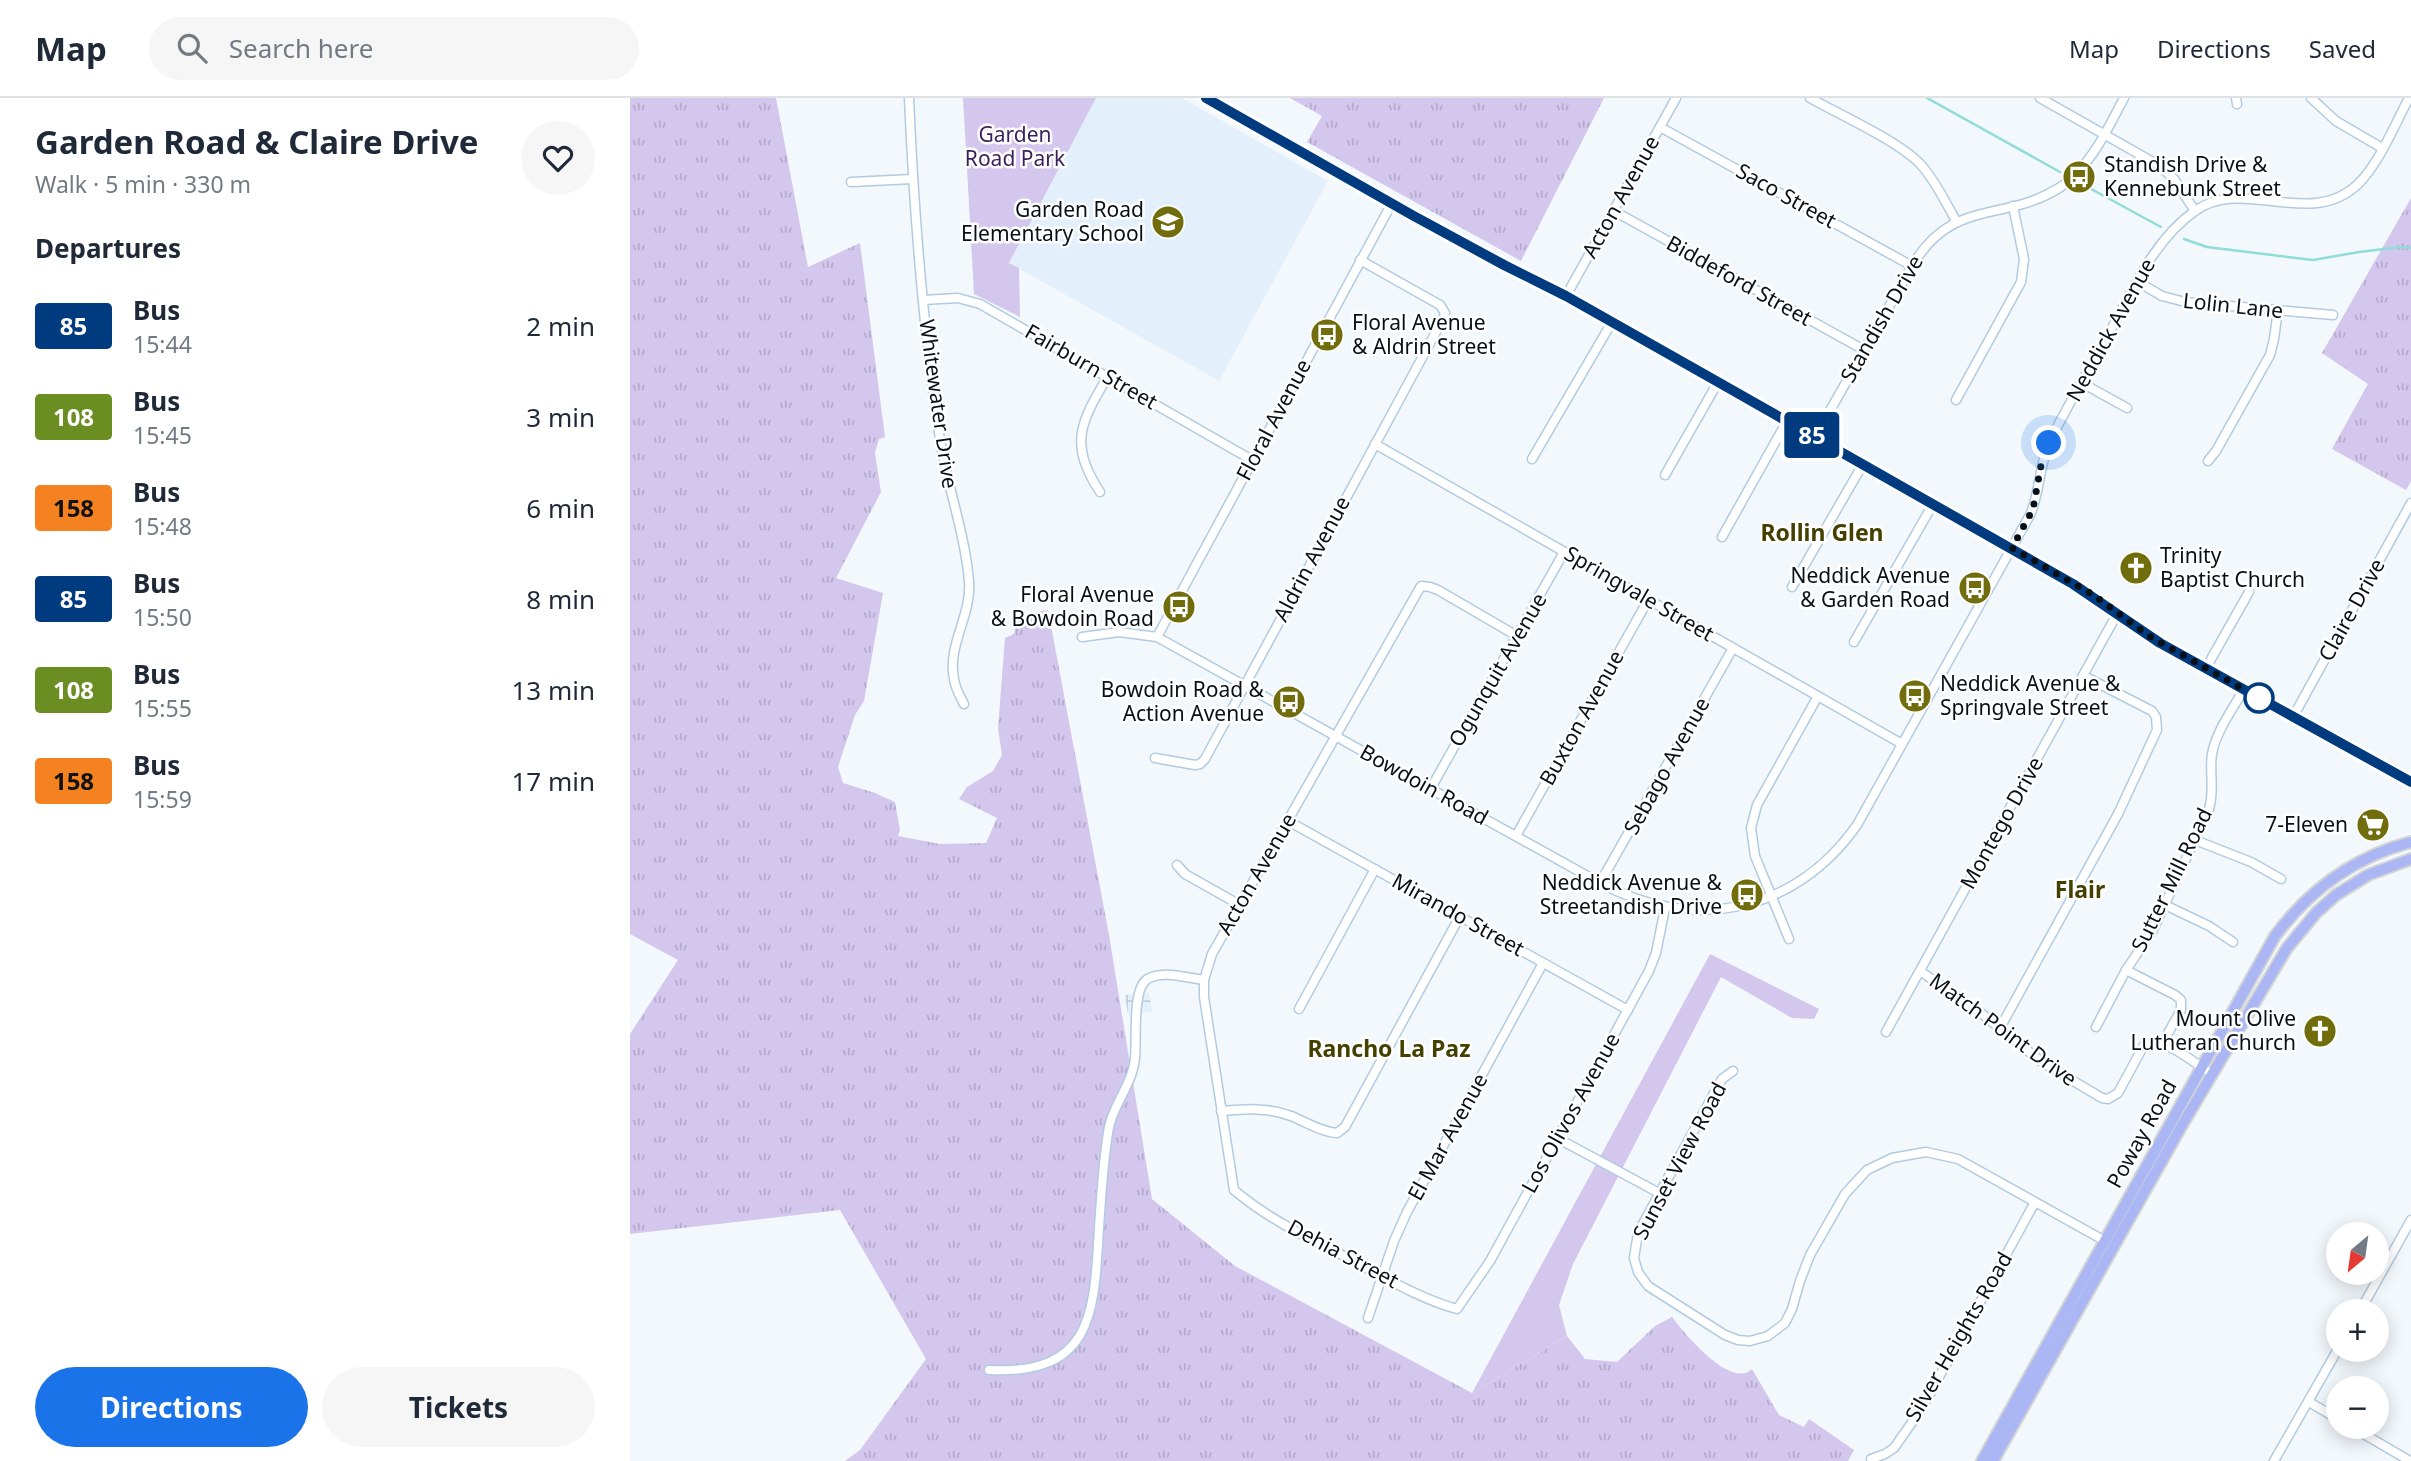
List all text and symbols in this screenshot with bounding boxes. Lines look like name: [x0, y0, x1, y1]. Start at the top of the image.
search box: [149, 17, 639, 80]
text: Map: [35, 26, 107, 71]
icon: search: [173, 29, 211, 67]
text: Search here: [229, 30, 373, 66]
text: Map: [2069, 32, 2119, 65]
text: Directions: [2157, 32, 2271, 65]
text: Saved: [2309, 32, 2376, 65]
text: Garden Road & Claire Drive: [35, 119, 479, 164]
park label: Garden Road Park: [965, 120, 1066, 172]
button: heart: [521, 121, 595, 195]
street label: Acton Avenue: [1575, 130, 1665, 263]
place label: Standish Drive & Kennebunk Street: [2104, 150, 2281, 202]
street label: Saco Street: [1732, 156, 1842, 234]
bus stop icon: Standish Drive & Kennebunk Street: [2060, 158, 2098, 196]
text: Walk · 5 min · 330 m: [35, 168, 251, 200]
place label: Garden Road Elementary School: [961, 195, 1144, 247]
school or university icon: Garden Road Elementary School: [1149, 203, 1187, 241]
street label: Biddeford Street: [1662, 229, 1817, 332]
text: Departures: [35, 230, 181, 266]
street label: Standish Drive: [1833, 250, 1929, 387]
street label: Neddick Avenue: [2059, 253, 2161, 406]
street label: Lolin Lane: [2182, 286, 2285, 324]
text: Bus: [133, 292, 180, 328]
text: 2 min: [526, 308, 595, 344]
place label: Floral Avenue & Aldrin Street: [1352, 308, 1496, 360]
text: 85: [60, 309, 87, 342]
bus stop icon: Floral Avenue & Aldrin Street: [1308, 316, 1346, 354]
street label: Whitewater Drive: [913, 317, 965, 490]
street label: Fairburn Street: [1020, 317, 1163, 416]
text: 15:44: [133, 328, 192, 360]
street label: Floral Avenue: [1229, 354, 1317, 485]
text: Bus: [133, 383, 180, 419]
text: 3 min: [526, 399, 595, 435]
text: 108: [53, 400, 94, 433]
line badge: 85: [1780, 412, 1844, 458]
text: 85: [1798, 418, 1826, 451]
text: 15:45: [133, 419, 192, 451]
your location: [2031, 425, 2066, 460]
text: Bus: [133, 474, 180, 510]
text: 6 min: [526, 490, 595, 526]
text: 158: [53, 491, 94, 524]
street label: Aldrin Avenue: [1266, 491, 1356, 626]
text: 15:48: [133, 510, 192, 542]
district label: Rollin Glen: [1760, 516, 1884, 548]
street label: Springvale Street: [1560, 539, 1720, 648]
place label: Trinity Baptist Church: [2160, 541, 2305, 593]
church icon: Trinity Baptist Church: [2117, 549, 2155, 587]
street label: Claire Drive: [2311, 553, 2391, 666]
place label: Neddick Avenue & Garden Road: [1790, 561, 1950, 613]
text: Bus: [133, 565, 180, 601]
bus stop icon: Neddick Avenue & Garden Road: [1956, 569, 1994, 607]
place label: Floral Avenue & Bowdoin Road: [991, 580, 1154, 632]
text: 8 min: [526, 581, 595, 617]
text: 85: [60, 582, 87, 615]
street label: Ogunquit Avenue: [1442, 587, 1553, 752]
bus stop icon: Floral Avenue & Bowdoin Road: [1160, 588, 1198, 626]
text: 15:50: [133, 601, 192, 633]
street label: Buxton Avenue: [1532, 645, 1630, 790]
text: Bus: [133, 656, 180, 692]
place label: Neddick Avenue & Springvale Street: [1940, 669, 2121, 721]
text: 13 min: [511, 672, 595, 708]
text: 108: [53, 673, 94, 706]
place label: Bowdoin Road & Action Avenue: [1101, 675, 1265, 727]
bus stop icon: Neddick Avenue & Springvale Street: [1896, 677, 1934, 715]
bus stop icon: Bowdoin Road & Action Avenue: [1270, 683, 1308, 721]
unlabelled marker: [2244, 683, 2274, 713]
text: 15:55: [133, 692, 192, 724]
street label: Sebago Avenue: [1617, 692, 1715, 839]
street label: Bowdoin Road: [1355, 737, 1494, 831]
text: Bus: [133, 747, 180, 783]
street label: Montego Drive: [1953, 751, 2049, 894]
text: 17 min: [511, 763, 595, 799]
text: 158: [53, 764, 94, 797]
text: 15:59: [133, 783, 192, 815]
street label: Sutter Mill Road: [2124, 803, 2218, 956]
supermarket icon: 7-Eleven: [2354, 806, 2392, 844]
street label: Acton Avenue: [1210, 808, 1302, 939]
place label: 7-Eleven: [2265, 810, 2348, 838]
street label: Mirando Street: [1387, 866, 1530, 962]
place label: Neddick Avenue & Streetandish Drive: [1540, 868, 1723, 920]
district label: Flair: [2055, 873, 2105, 905]
bus stop icon: Neddick Avenue & Streetandish Drive: [1728, 876, 1766, 914]
street label: Match Point Drive: [1924, 966, 2083, 1092]
place label: Mount Olive Lutheran Church: [2131, 1004, 2296, 1056]
church icon: Mount Olive Lutheran Church: [2301, 1012, 2339, 1050]
street label: Los Olivos Avenue: [1514, 1027, 1626, 1198]
district label: Rancho La Paz: [1307, 1032, 1471, 1064]
street label: El Mar Avenue: [1401, 1068, 1494, 1205]
street label: Poway Road: [2100, 1074, 2182, 1193]
street label: Sunset View Road: [1626, 1077, 1732, 1244]
street label: Dehia Street: [1283, 1212, 1404, 1294]
north arrow: [2326, 1222, 2389, 1284]
map controls: [2326, 1222, 2389, 1439]
street label: Silver Heights Road: [1898, 1247, 2018, 1426]
button: +: [2326, 1299, 2389, 1362]
button: Directions: [35, 1367, 308, 1447]
button: Tickets: [322, 1367, 595, 1447]
button: −: [2326, 1376, 2389, 1439]

